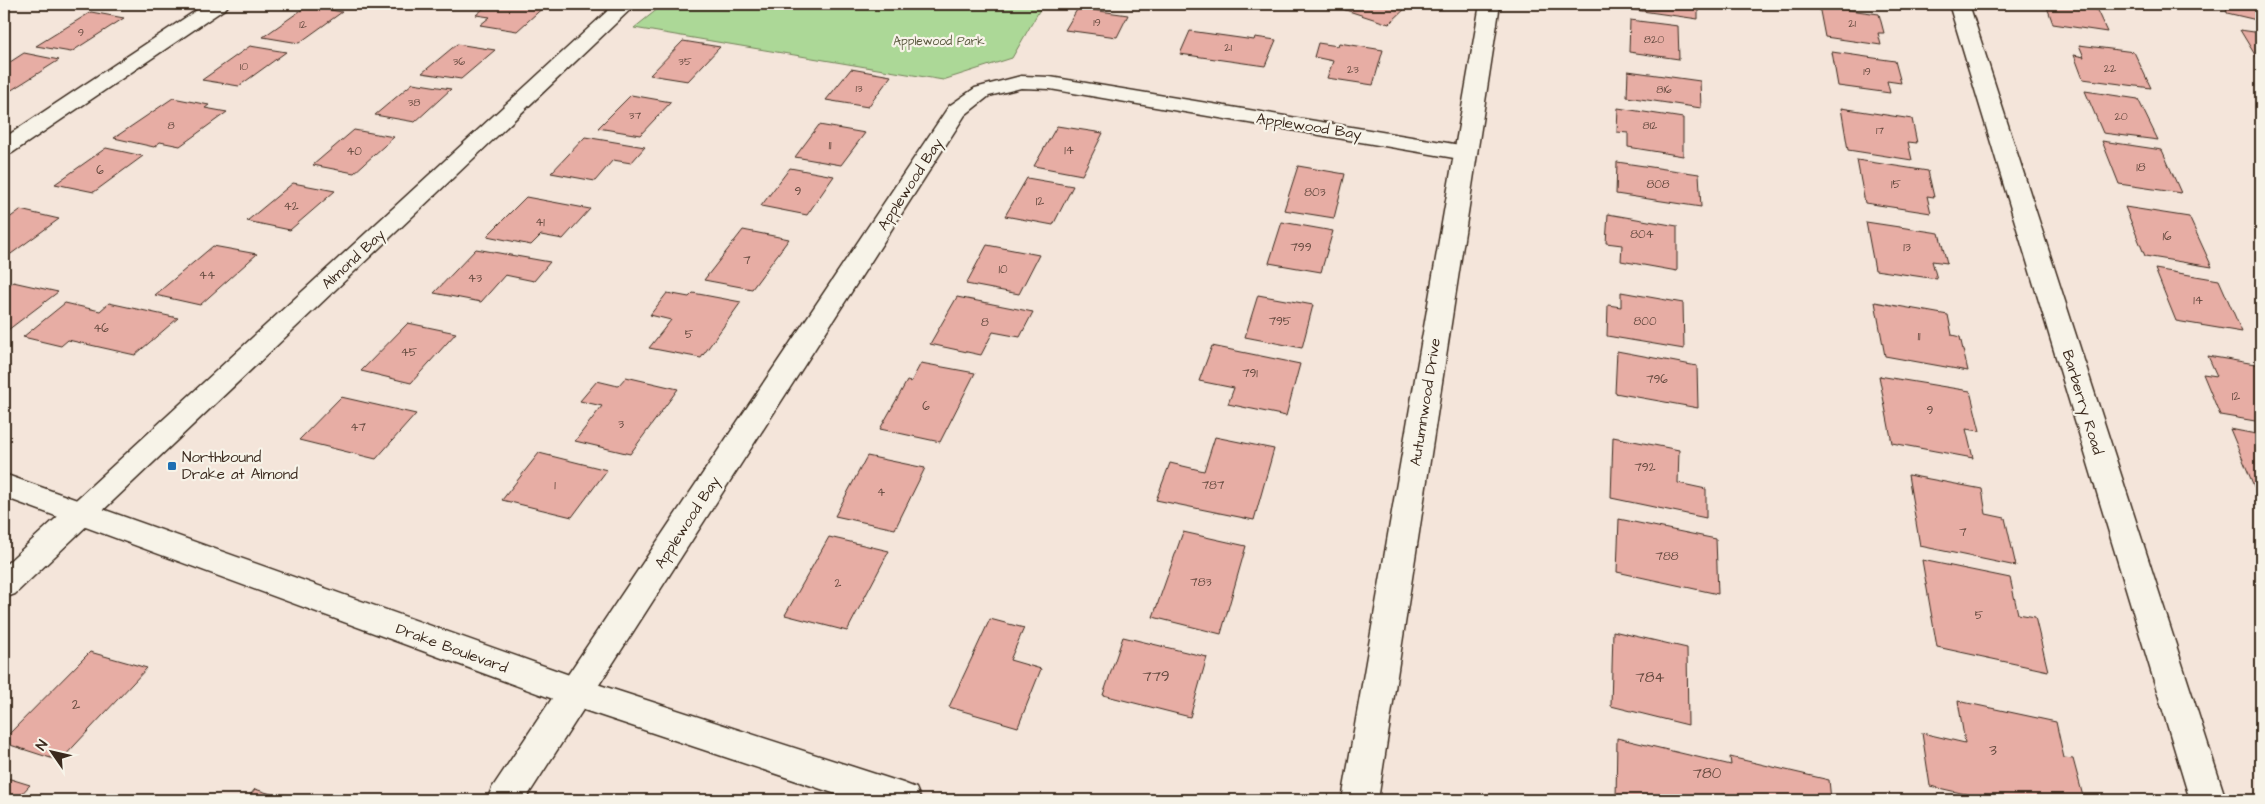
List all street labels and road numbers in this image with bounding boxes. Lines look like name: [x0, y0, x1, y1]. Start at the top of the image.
street label: Applewood Bay: [1255, 108, 1363, 146]
street label: Applewood Bay: [873, 134, 949, 235]
street label: Almond Bay: [317, 224, 390, 295]
street label: Autumnwood Drive: [1405, 337, 1446, 467]
street label: Barberry Road: [2056, 347, 2108, 458]
street label: Applewood Bay: [650, 472, 726, 573]
street label: Drake Boulevard: [393, 619, 511, 679]

